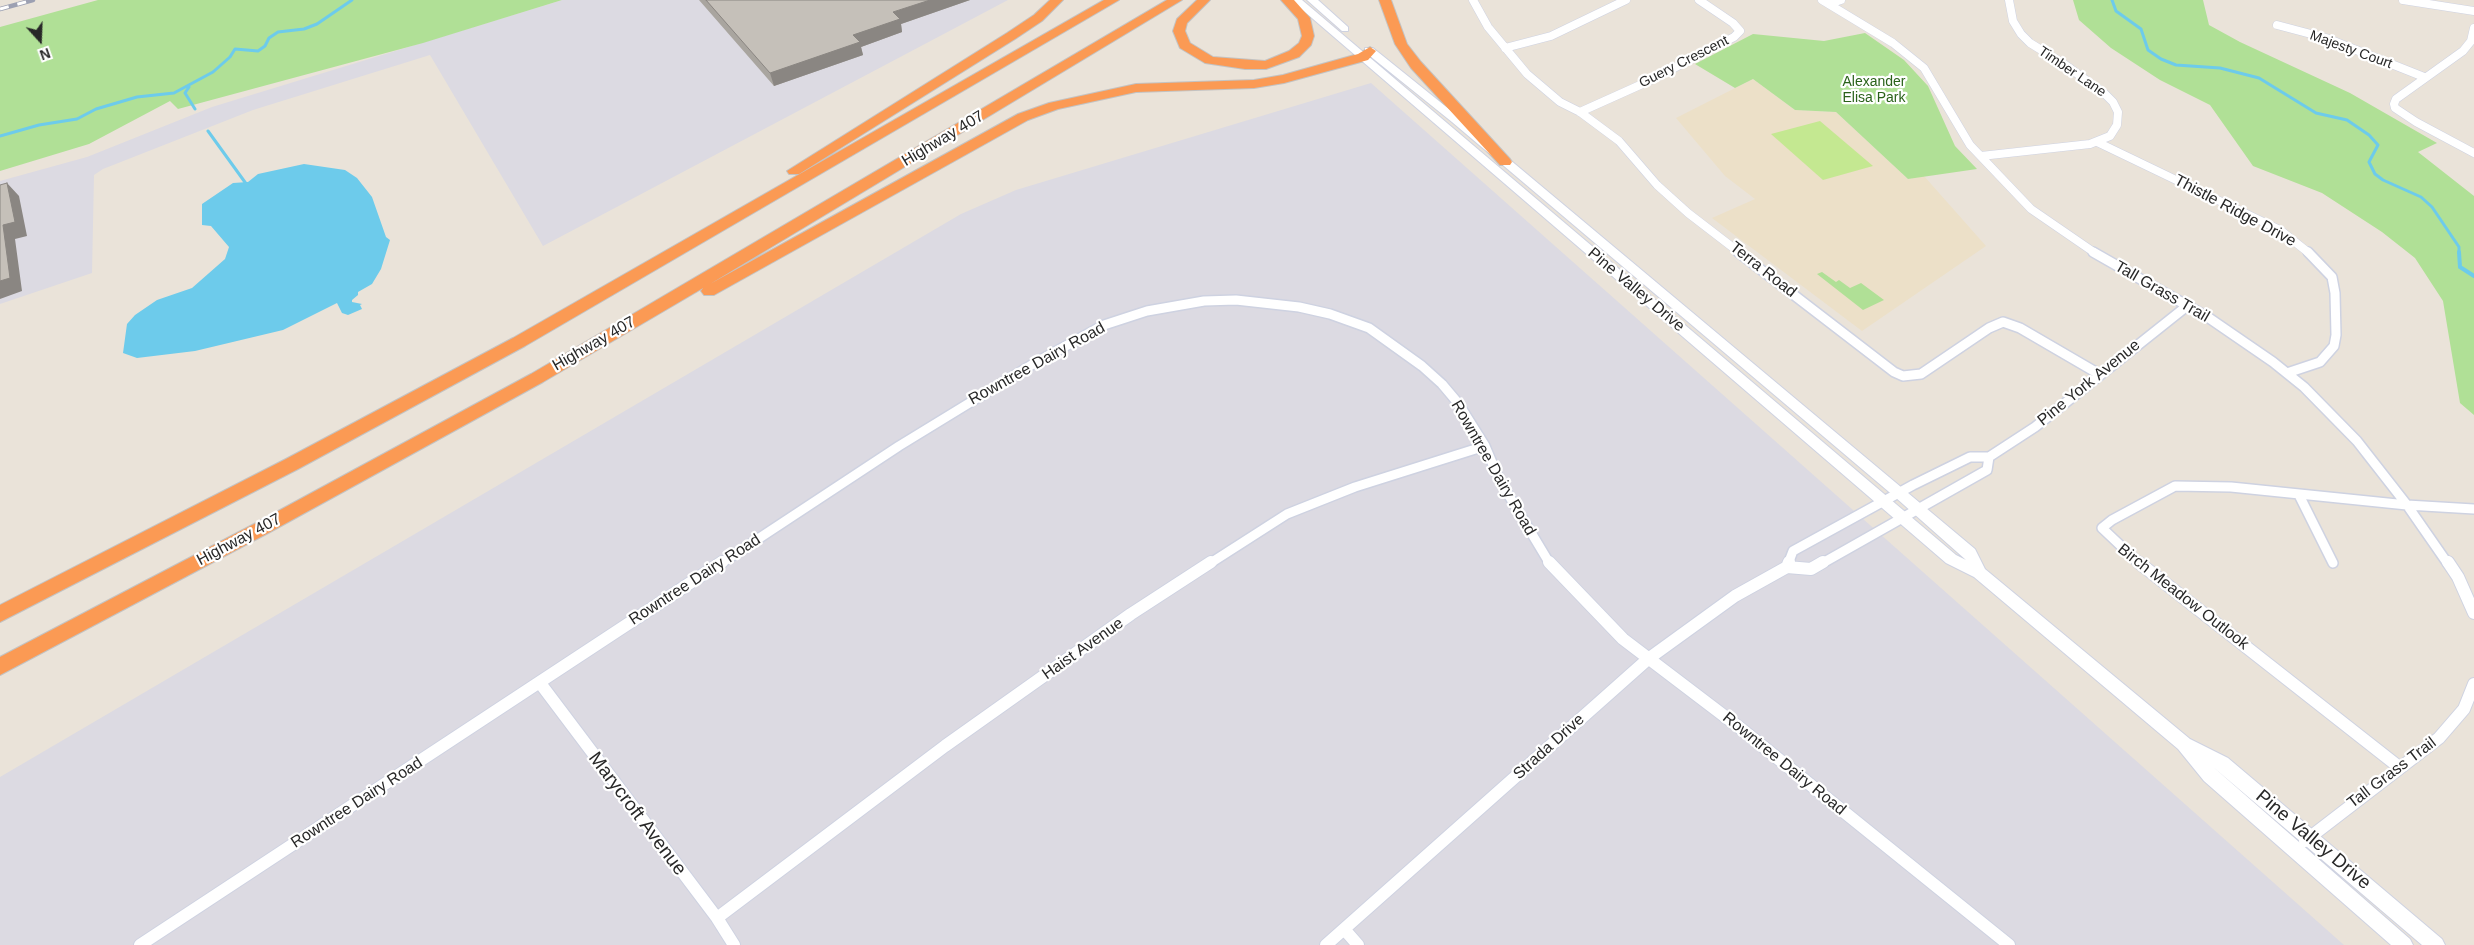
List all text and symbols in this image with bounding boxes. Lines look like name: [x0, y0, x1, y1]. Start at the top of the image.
north arrow: [15, 15, 65, 65]
street label: Majesty Court: [2308, 27, 2394, 73]
street label: Guery Crescent: [1637, 32, 1731, 92]
street label: Timber Lane: [2035, 43, 2109, 101]
text: N: [38, 45, 53, 63]
park label: Alexander Elisa Park: [1842, 74, 1906, 106]
street label: Highway 407: [898, 107, 988, 171]
street label: Thistle Ridge Drive: [2171, 171, 2299, 251]
street label: Terra Road: [1726, 238, 1800, 302]
street label: Pine Valley Drive: [1584, 244, 1688, 336]
street label: Tall Grass Trail: [2111, 257, 2213, 327]
street label: Highway 407: [549, 313, 639, 375]
street label: Rowntree Dairy Road: [965, 319, 1109, 409]
street label: Pine York Avenue: [2034, 336, 2144, 430]
street label: Rowntree Dairy Road: [1446, 397, 1540, 539]
street label: Highway 407: [194, 510, 284, 570]
street label: Rowntree Dairy Road: [626, 530, 764, 630]
street label: Birch Meadow Outlook: [2114, 540, 2252, 654]
street label: Haist Avenue: [1039, 614, 1127, 684]
street label: Rowntree Dairy Road: [1719, 708, 1849, 820]
street label: Strada Drive: [1510, 710, 1588, 784]
street label: Tall Grass Trail: [2344, 733, 2440, 813]
street label: Marycroft Avenue: [583, 748, 691, 880]
street label: Rowntree Dairy Road: [288, 753, 426, 853]
street label: Pine Valley Drive: [2251, 785, 2375, 895]

